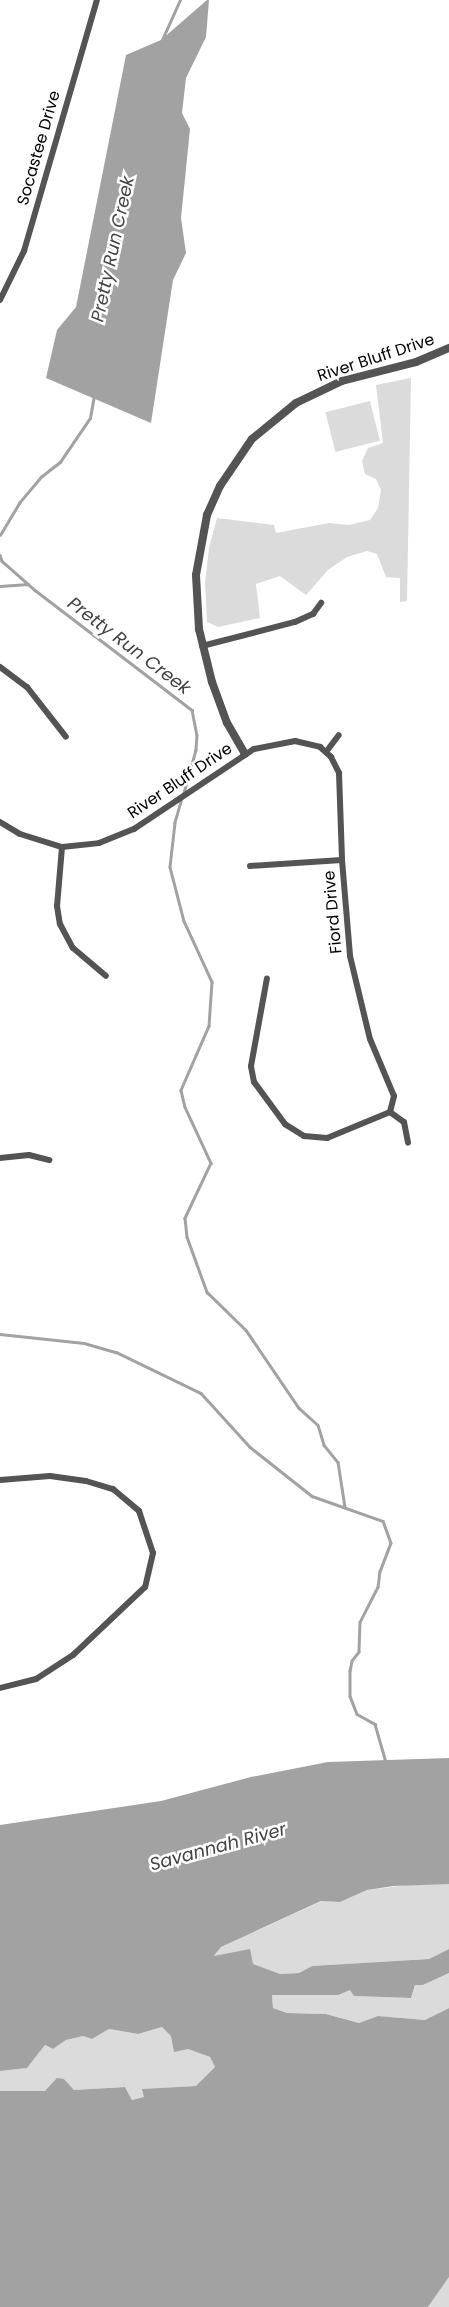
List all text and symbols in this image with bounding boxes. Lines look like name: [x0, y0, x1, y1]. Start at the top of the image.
street label: Socastee Drive: [13, 88, 65, 208]
water label: Pretty Run Creek: [87, 174, 139, 324]
street label: River Bluff Drive: [315, 330, 437, 386]
water label: Pretty Run Creek: [63, 593, 195, 699]
street label: River Bluff Drive: [124, 739, 236, 823]
street label: Fiord Drive: [320, 870, 346, 954]
water label: Savannah River: [147, 1818, 289, 1876]

